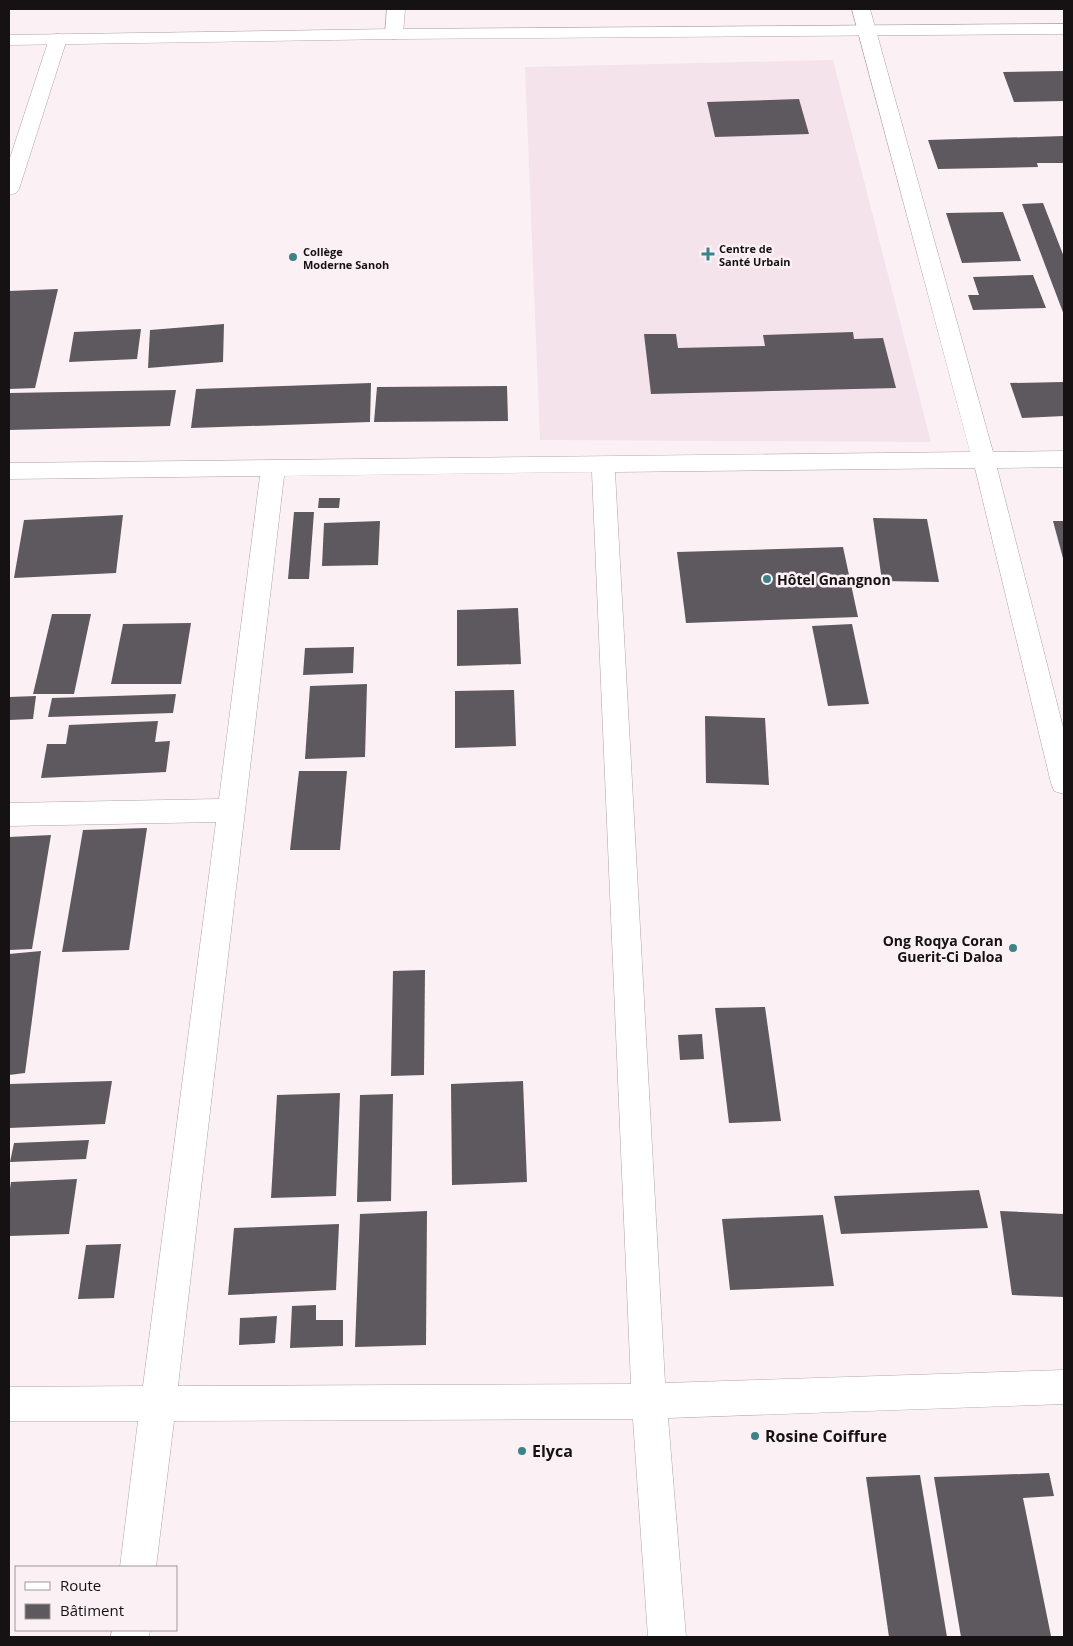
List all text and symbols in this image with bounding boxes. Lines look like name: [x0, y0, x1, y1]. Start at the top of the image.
place label: Centre de Santé Urbain: [719, 241, 791, 269]
place label: Collège Moderne Sanoh: [303, 244, 389, 272]
marker: Centre de Santé Urbain: [701, 247, 715, 261]
marker: Collège Moderne Sanoh: [287, 251, 299, 263]
place label: Hôtel Gnangnon: [777, 570, 891, 589]
marker: Hôtel Gnangnon: [761, 573, 773, 585]
place label: Ong Roqya Coran Guerit-Ci Daloa: [883, 931, 1003, 966]
marker: Ong Roqya Coran Guerit-Ci Daloa: [1007, 942, 1019, 954]
place label: Rosine Coiffure: [765, 1425, 887, 1447]
marker: Rosine Coiffure: [749, 1430, 761, 1442]
place label: Elyca: [532, 1440, 573, 1462]
marker: Elyca: [516, 1445, 528, 1457]
legend: [15, 1566, 178, 1631]
text: Route: [60, 1575, 101, 1595]
text: Bâtiment: [60, 1600, 124, 1620]

